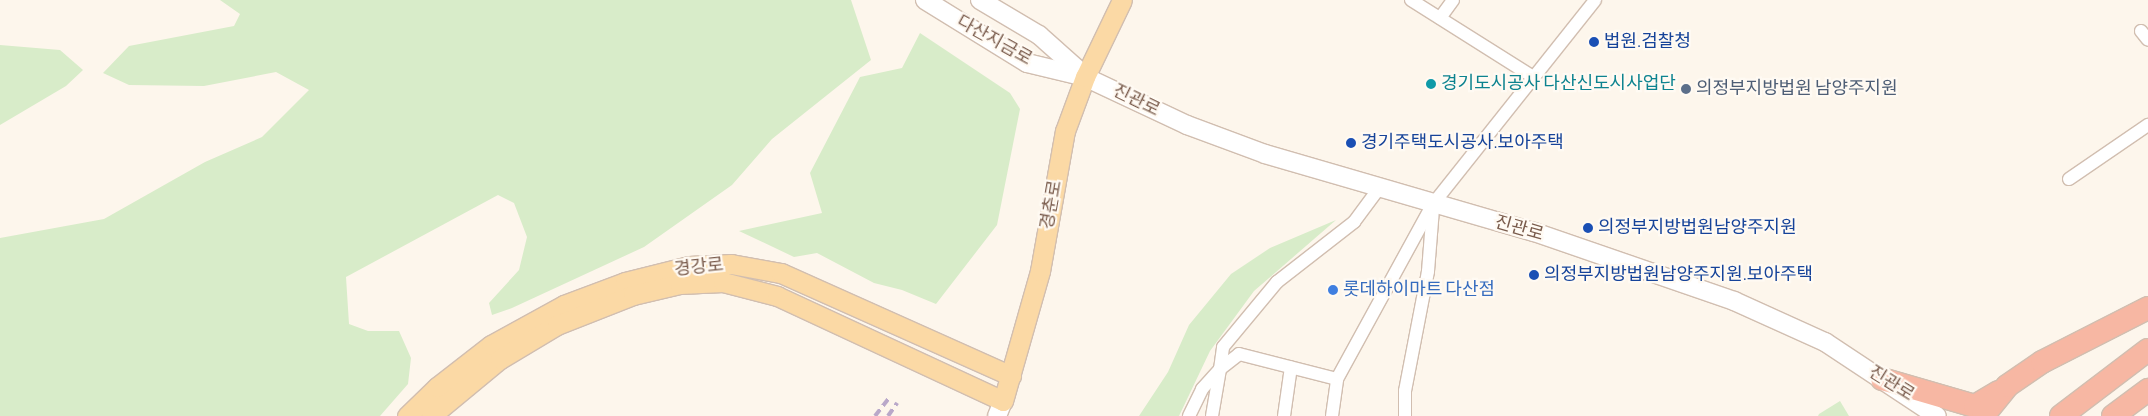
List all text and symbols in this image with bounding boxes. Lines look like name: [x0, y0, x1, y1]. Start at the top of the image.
street label: 다산지금로: [953, 11, 1035, 71]
place label: 법원.검찰청: [1604, 31, 1691, 53]
marker: 법원.검찰청: [1588, 36, 1600, 48]
place label: 경기도시공사 다산신도시사업단: [1441, 73, 1676, 95]
marker: 경기도시공사 다산신도시사업단: [1425, 78, 1437, 90]
place label: 의정부지방법원 남양주지원: [1696, 78, 1898, 100]
street label: 진관로: [1109, 80, 1163, 122]
marker: 의정부지방법원 남양주지원: [1680, 83, 1692, 95]
place label: 경기주택도시공사.보아주택: [1361, 132, 1564, 154]
marker: 경기주택도시공사.보아주택: [1345, 137, 1357, 149]
street label: 경춘로: [1037, 179, 1067, 231]
street label: 진관로: [1492, 212, 1546, 246]
place label: 의정부지방법원남양주지원: [1598, 217, 1797, 239]
marker: 의정부지방법원남양주지원: [1582, 222, 1594, 234]
street label: 경강로: [673, 255, 725, 281]
place label: 의정부지방법원남양주지원.보아주택: [1544, 264, 1813, 286]
marker: 의정부지방법원남양주지원.보아주택: [1528, 269, 1540, 281]
place label: 롯데하이마트 다산점: [1343, 279, 1495, 301]
marker: 롯데하이마트 다산점: [1327, 284, 1339, 296]
street label: 진관로: [1864, 362, 1918, 406]

